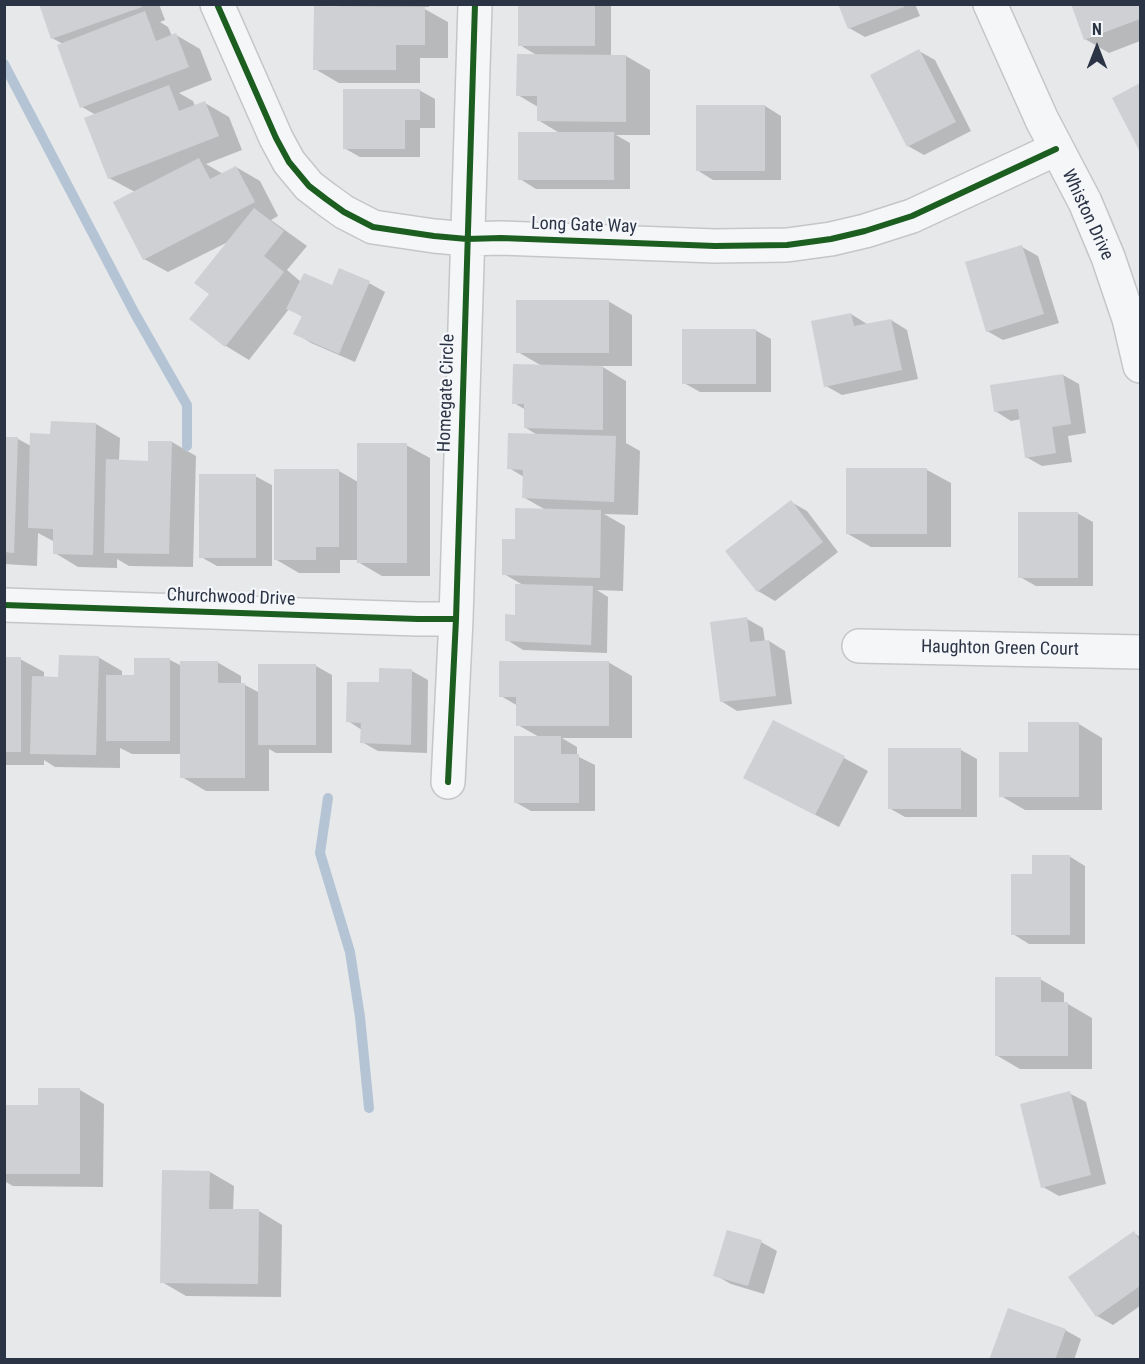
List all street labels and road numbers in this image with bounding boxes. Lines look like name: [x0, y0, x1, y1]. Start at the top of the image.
street label: Whiston Drive: [1057, 166, 1117, 264]
street label: Long Gate Way: [531, 213, 637, 239]
street label: Homegate Circle: [434, 334, 460, 452]
street label: Churchwood Drive: [166, 585, 296, 611]
street label: Haughton Green Court: [921, 637, 1079, 661]

